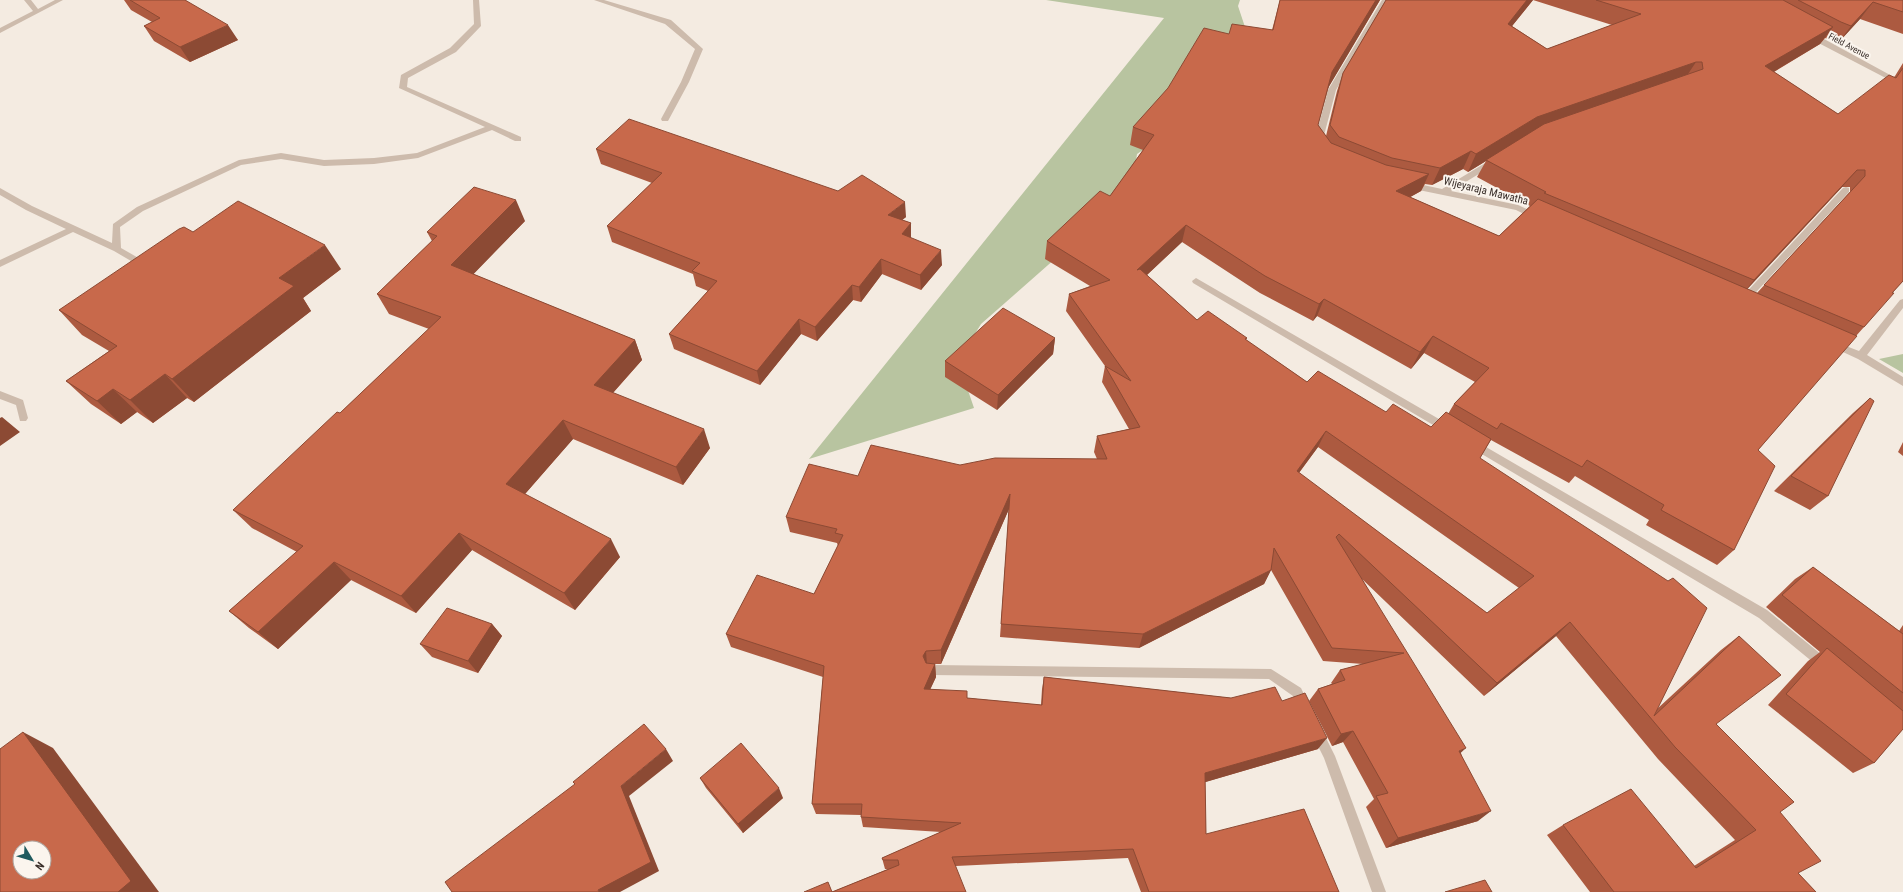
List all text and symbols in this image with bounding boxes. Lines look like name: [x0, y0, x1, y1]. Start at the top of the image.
street label: Field Avenue: [1827, 31, 1871, 61]
street label: Wijeyaraja Mawatha: [1442, 174, 1530, 208]
north arrow: [12, 840, 52, 880]
text: N: [32, 859, 47, 873]

